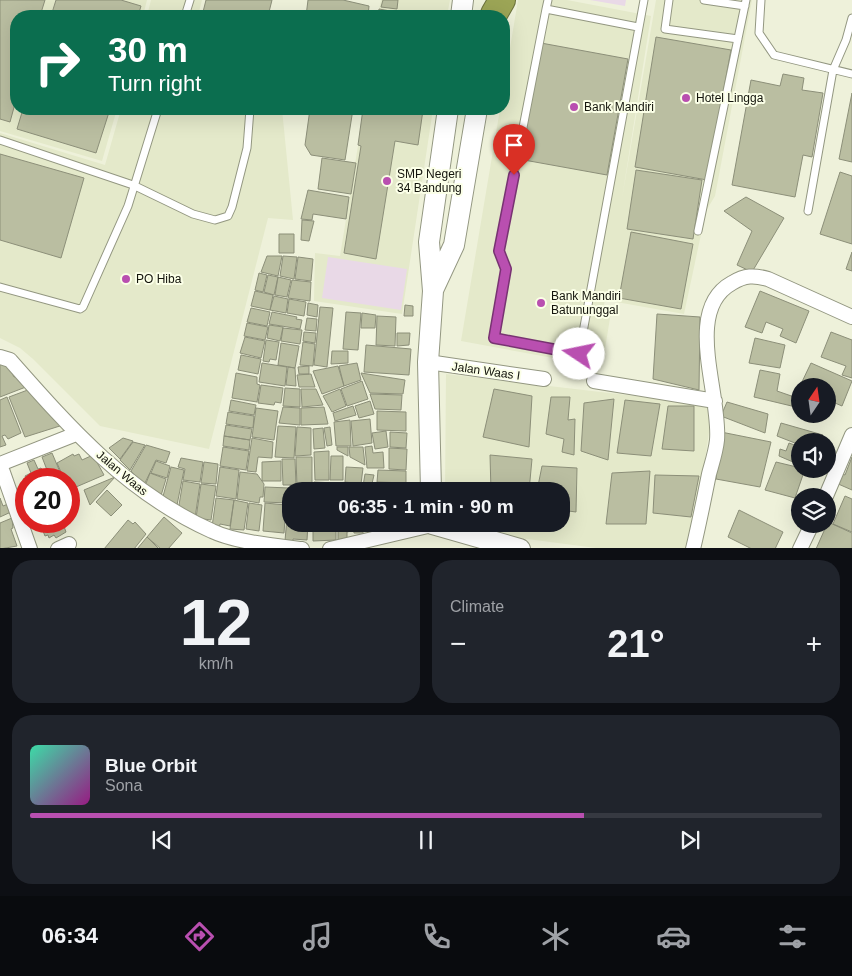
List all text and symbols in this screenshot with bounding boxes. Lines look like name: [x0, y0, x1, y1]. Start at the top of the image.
icon: right: [25, 30, 90, 95]
text: 30 m: [108, 30, 188, 69]
text: Turn right: [108, 71, 201, 96]
place label: Hotel Lingga: [696, 91, 764, 105]
marker: Hotel Lingga: [680, 92, 692, 104]
place label: Bank Mandiri: [584, 100, 654, 114]
marker: Bank Mandiri: [568, 101, 580, 113]
pin: [493, 124, 535, 175]
icon: arrive: [500, 131, 528, 159]
place label: SMP Negeri 34 Bandung: [397, 167, 462, 195]
marker: SMP Negeri 34 Bandung: [381, 175, 393, 187]
place label: PO Hiba: [136, 272, 182, 286]
marker: PO Hiba: [120, 273, 132, 285]
place label: Bank Mandiri Batununggal: [551, 289, 621, 317]
marker: Bank Mandiri Batununggal: [535, 297, 547, 309]
position arrow: [552, 327, 604, 379]
street label: Jalan Waas I: [451, 359, 521, 383]
north arrow: [791, 378, 836, 422]
map controls: [791, 378, 836, 533]
button: sound: [791, 433, 836, 478]
street label: Jalan Waas: [94, 448, 150, 498]
speed limit sign: 20: [15, 468, 80, 533]
button: layers: [791, 488, 836, 533]
text: 06:35 · 1 min · 90 m: [338, 496, 514, 517]
text: 12: [180, 586, 252, 659]
text: Climate: [450, 598, 504, 615]
text: 21°: [607, 623, 665, 665]
text: −: [450, 628, 466, 659]
text: +: [806, 628, 822, 659]
text: km/h: [199, 655, 233, 672]
text: Blue Orbit: [105, 755, 197, 776]
text: Sona: [105, 777, 142, 794]
icon: previous: [148, 826, 176, 854]
icon: pause: [412, 826, 440, 854]
icon: next: [676, 826, 704, 854]
icon: directions: [182, 919, 217, 954]
icon: music: [300, 919, 335, 954]
icon: phone: [419, 919, 454, 954]
icon: climate: [538, 919, 573, 954]
icon: car: [656, 919, 691, 954]
icon: filters: [775, 919, 810, 954]
text: 06:34: [42, 923, 98, 948]

